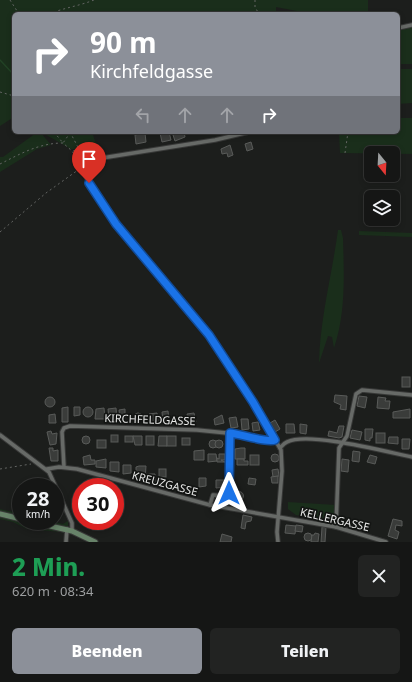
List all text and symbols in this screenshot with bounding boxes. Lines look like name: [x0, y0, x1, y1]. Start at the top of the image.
text: 90 m: [90, 23, 157, 61]
icon: right: [24, 28, 76, 80]
text: Kirchfeldgasse: [90, 59, 213, 83]
icon: left: [132, 104, 154, 126]
icon: ahead: [174, 104, 196, 126]
icon: ahead: [216, 104, 238, 126]
icon: right: [258, 104, 280, 126]
pin: [72, 142, 106, 183]
north arrow: [364, 146, 400, 182]
map controls: [364, 146, 400, 226]
icon: arrive: [78, 148, 100, 170]
button: layers: [364, 190, 400, 226]
street label: KIRCHFELDGASSE: [104, 410, 196, 428]
street label: KREUZGASSE: [131, 467, 199, 499]
position arrow: [208, 472, 250, 514]
speed limit sign: 30: [72, 478, 124, 530]
text: 28: [27, 485, 49, 512]
street label: KELLERGASSE: [299, 504, 371, 534]
text: km/h: [26, 507, 50, 521]
text: 2 Min.: [12, 550, 85, 583]
button: close: [358, 555, 400, 597]
text: 620 m · 08:34: [12, 582, 93, 600]
button: Beenden: [12, 628, 202, 674]
button: Teilen: [210, 628, 400, 674]

